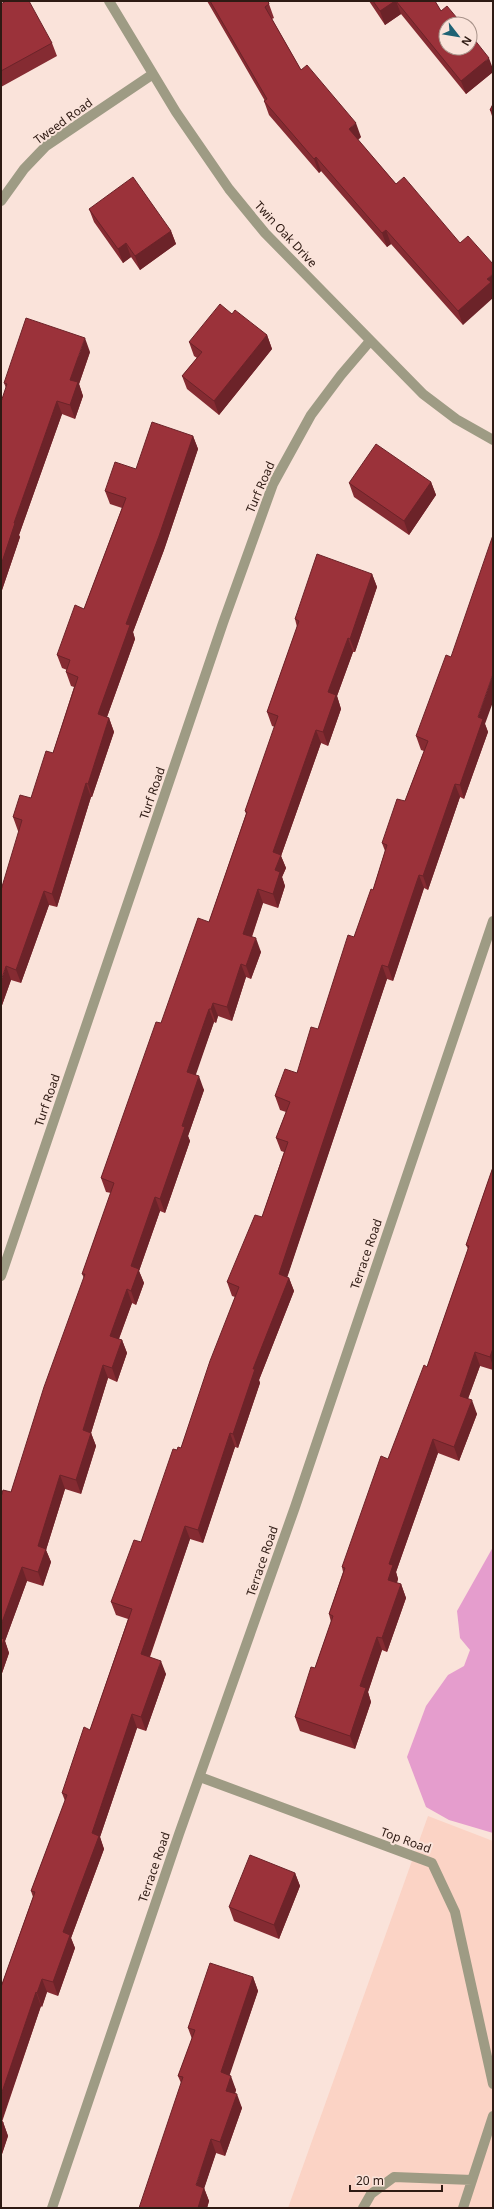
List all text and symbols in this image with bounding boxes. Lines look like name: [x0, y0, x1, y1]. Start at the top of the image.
north arrow: [438, 16, 478, 56]
text: N: [458, 34, 476, 49]
street label: Tweed Road: [30, 94, 96, 148]
street label: Twin Oak Drive: [251, 197, 321, 271]
street label: Turf Road: [242, 459, 278, 515]
street label: Turf Road: [135, 764, 169, 822]
street label: Turf Road: [30, 1071, 64, 1129]
street label: Terrace Road: [346, 1216, 386, 1292]
street label: Terrace Road: [242, 1523, 282, 1599]
street label: Top Road: [378, 1823, 434, 1857]
street label: Terrace Road: [134, 1829, 174, 1905]
scale bar: [350, 2167, 442, 2193]
text: 20 m: [356, 2172, 384, 2189]

